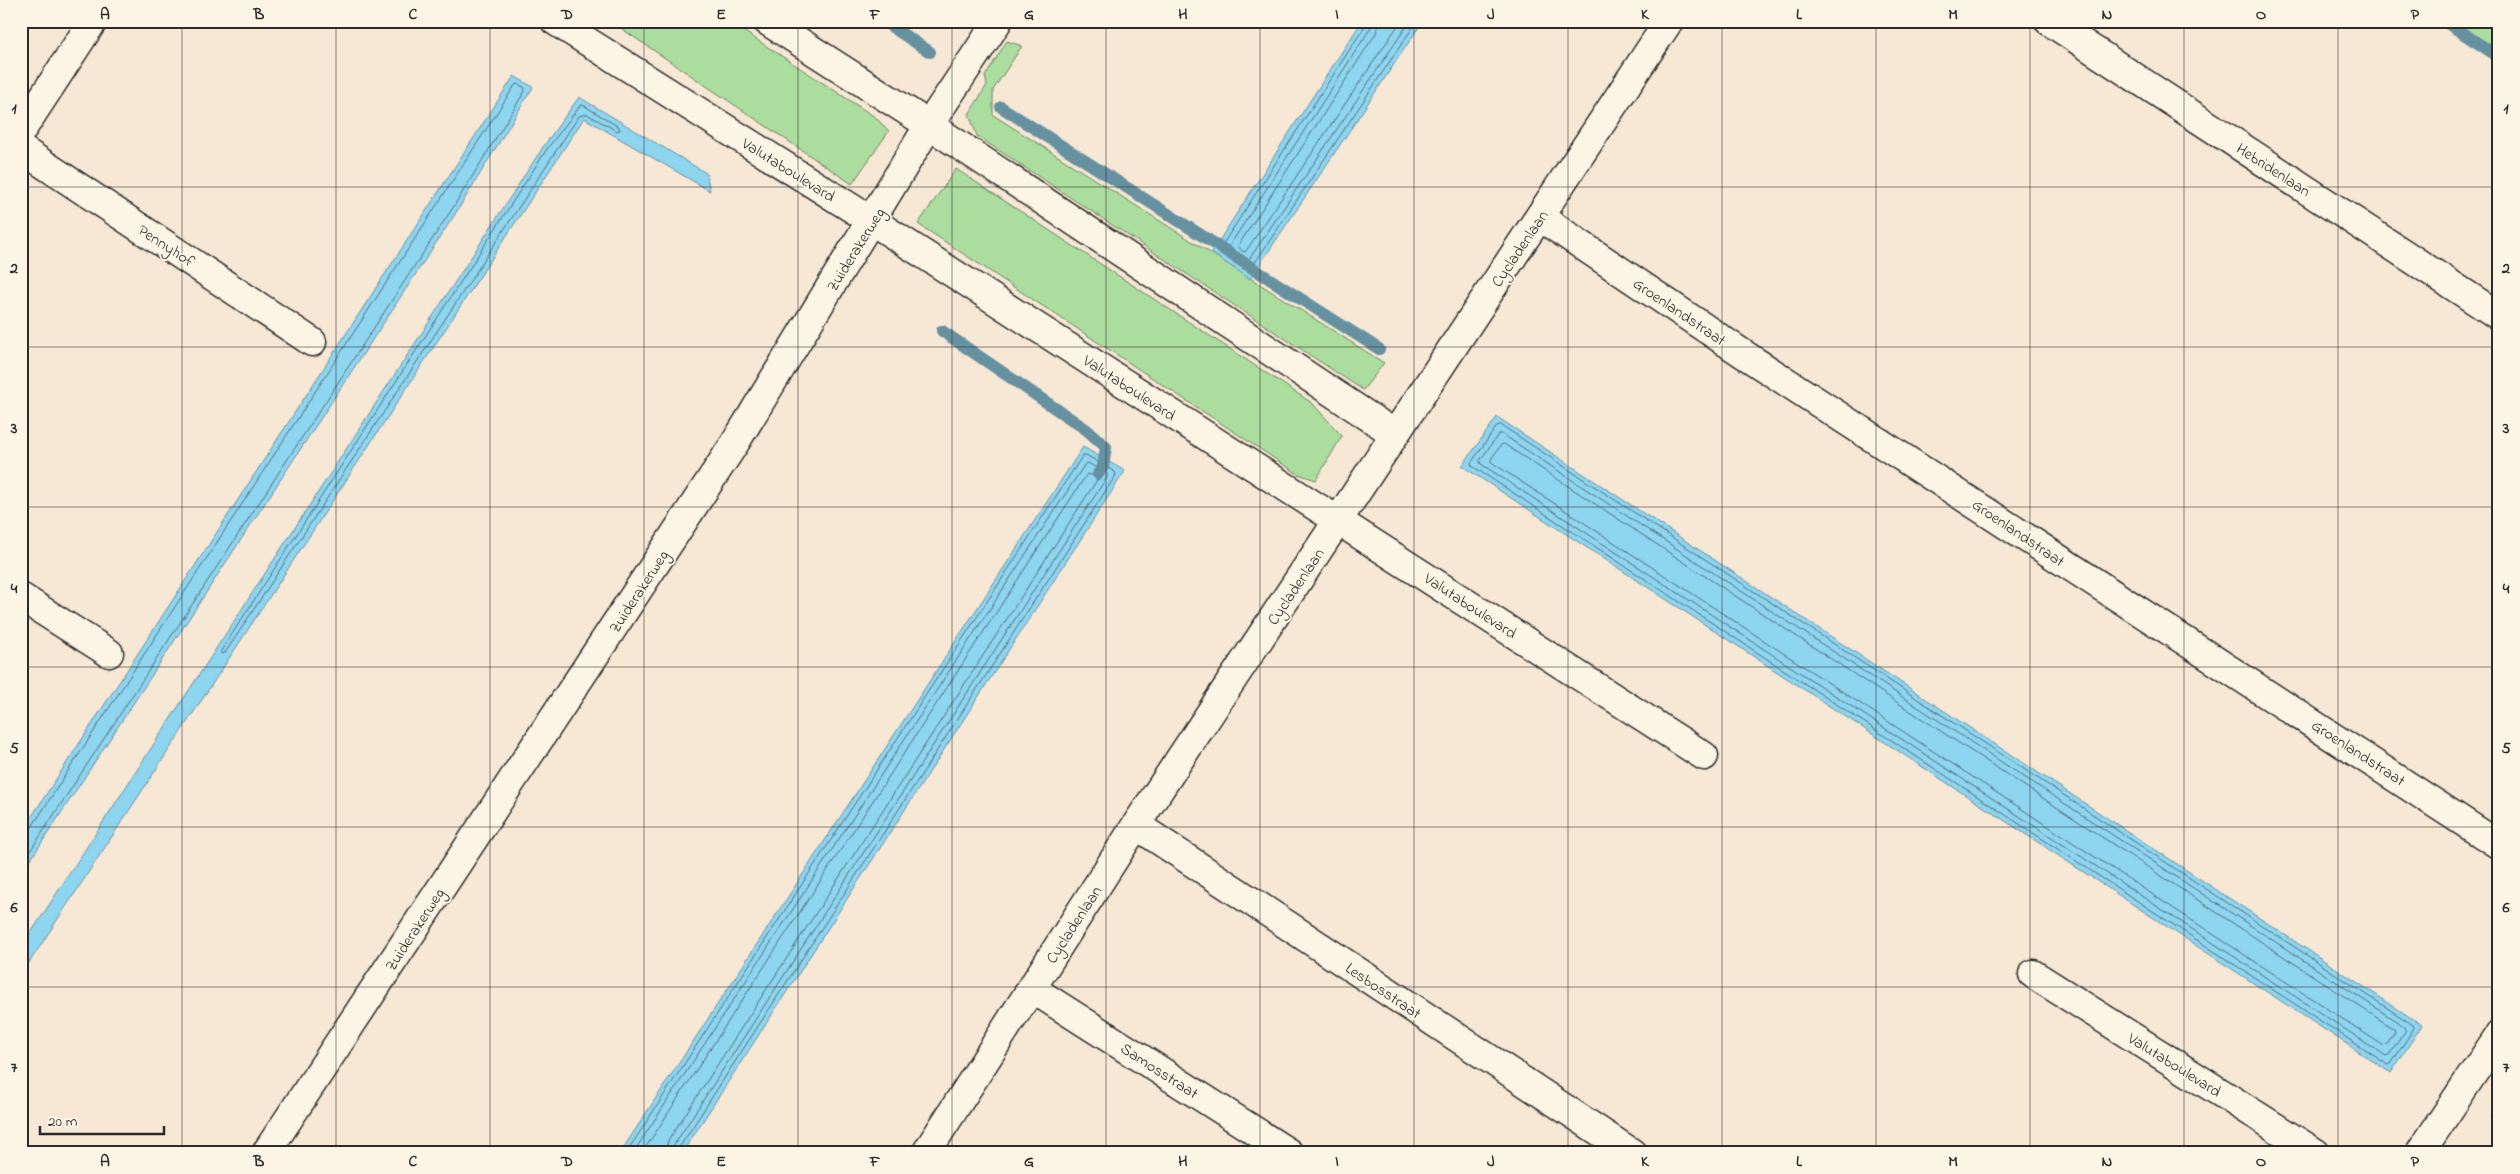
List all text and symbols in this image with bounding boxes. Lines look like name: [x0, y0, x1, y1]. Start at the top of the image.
text: A: [100, 3, 110, 27]
text: B: [253, 3, 265, 27]
text: C: [409, 3, 418, 27]
text: D: [560, 3, 573, 27]
text: E: [716, 3, 726, 27]
text: F: [869, 3, 881, 27]
text: G: [1024, 3, 1034, 27]
text: H: [1178, 3, 1188, 27]
text: I: [1335, 3, 1339, 27]
text: J: [1487, 3, 1495, 27]
text: K: [1641, 3, 1650, 27]
text: L: [1796, 3, 1803, 27]
text: M: [1948, 3, 1958, 27]
text: N: [2102, 3, 2113, 27]
text: O: [2256, 3, 2267, 27]
text: P: [2411, 3, 2420, 27]
text: 1: [11, 97, 17, 121]
text: 1: [2503, 97, 2509, 121]
street label: Valutaboulevard: [736, 132, 839, 209]
street label: Hebridenlaan: [2231, 138, 2315, 204]
street label: Zuiderakerweg: [821, 203, 892, 297]
street label: Cycladenlaan: [1486, 206, 1555, 293]
street label: Pennyhof: [133, 219, 200, 274]
text: 2: [9, 257, 18, 281]
text: 2: [2501, 257, 2510, 281]
street label: Groenlandstraat: [1628, 273, 1731, 353]
street label: Valutaboulevard: [1077, 349, 1180, 428]
text: 3: [10, 417, 18, 441]
text: 3: [2502, 417, 2510, 441]
street label: Groenlandstraat: [1967, 494, 2070, 574]
street label: Cycladenlaan: [1262, 544, 1331, 631]
street label: Zuiderakerweg: [604, 546, 676, 638]
street label: Valutaboulevard: [1418, 567, 1521, 646]
text: 4: [10, 577, 18, 601]
text: 4: [2502, 577, 2510, 601]
street label: Groenlandstraat: [2306, 714, 2410, 793]
text: 5: [9, 737, 19, 761]
text: 5: [2501, 737, 2511, 761]
street label: Cycladenlaan: [1041, 881, 1109, 969]
street label: Zuiderakerweg: [380, 884, 452, 976]
text: 6: [9, 896, 18, 920]
text: 6: [2501, 896, 2510, 920]
street label: Lesbosstraat: [1340, 957, 1426, 1026]
street label: Valutaboulevard: [2122, 1027, 2225, 1104]
street label: Samosstraat: [1115, 1037, 1203, 1106]
text: 7: [11, 1056, 18, 1080]
text: 7: [2503, 1056, 2510, 1080]
scale bar: [40, 1104, 164, 1136]
text: 20 m: [48, 1111, 78, 1133]
text: A: [100, 1150, 110, 1174]
text: B: [253, 1150, 265, 1174]
text: C: [409, 1150, 418, 1174]
text: D: [560, 1150, 573, 1174]
text: E: [716, 1150, 726, 1174]
text: F: [869, 1150, 881, 1174]
text: G: [1024, 1150, 1034, 1174]
text: H: [1178, 1150, 1188, 1174]
text: I: [1335, 1150, 1339, 1174]
text: J: [1487, 1150, 1495, 1174]
text: K: [1641, 1150, 1650, 1174]
text: L: [1796, 1150, 1803, 1174]
text: M: [1948, 1150, 1958, 1174]
text: N: [2102, 1150, 2113, 1174]
text: O: [2256, 1150, 2267, 1174]
text: P: [2411, 1150, 2420, 1174]

